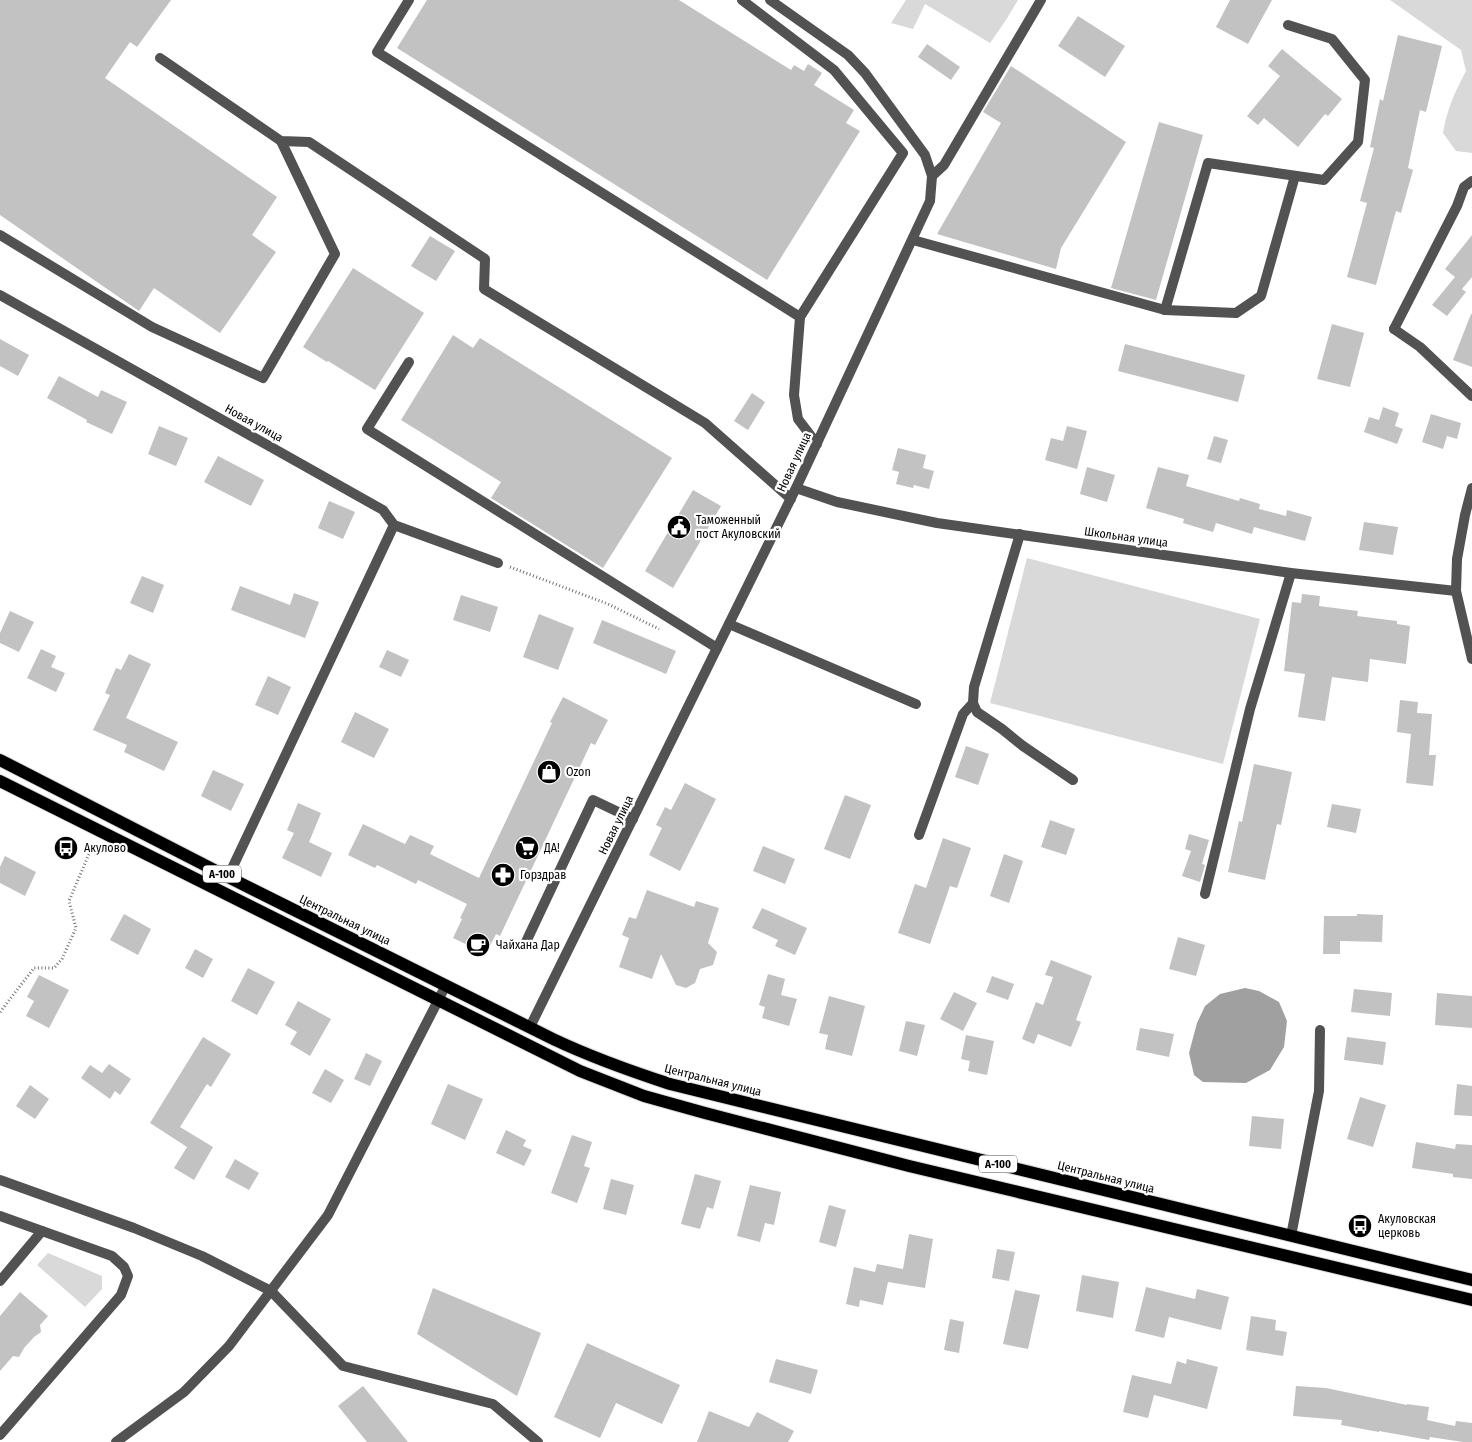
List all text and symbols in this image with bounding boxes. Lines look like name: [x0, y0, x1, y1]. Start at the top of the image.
street label: Новая улица: [223, 401, 286, 445]
street label: Новая улица: [774, 430, 814, 494]
place label: Таможенный пост Акуловский: [696, 513, 781, 541]
public building icon: Таможенный пост Акуловский: [666, 514, 692, 540]
street label: Школьная улица: [1083, 524, 1169, 550]
shop icon: Ozon: [536, 759, 562, 785]
place label: Ozon: [566, 765, 591, 779]
street label: Новая улица: [596, 793, 636, 857]
bus stop icon: Акулово: [53, 835, 79, 861]
supermarket icon: ДА!: [514, 835, 540, 861]
place label: Акулово: [84, 841, 126, 855]
place label: ДА!: [543, 841, 560, 855]
pharmacy icon: Горздрав: [490, 862, 516, 888]
road number: А-100: [203, 866, 241, 882]
place label: Горздрав: [520, 868, 566, 882]
street label: Центральная улица: [297, 892, 393, 948]
cafe icon: Чайхана Дар: [465, 932, 491, 958]
place label: Чайхана Дар: [496, 938, 560, 952]
street label: Центральная улица: [663, 1061, 763, 1099]
road number: А-100: [979, 1156, 1017, 1172]
street label: Центральная улица: [1056, 1158, 1156, 1196]
place label: Акуловская церковь: [1378, 1212, 1436, 1240]
bus stop icon: Акуловская церковь: [1347, 1213, 1373, 1239]

